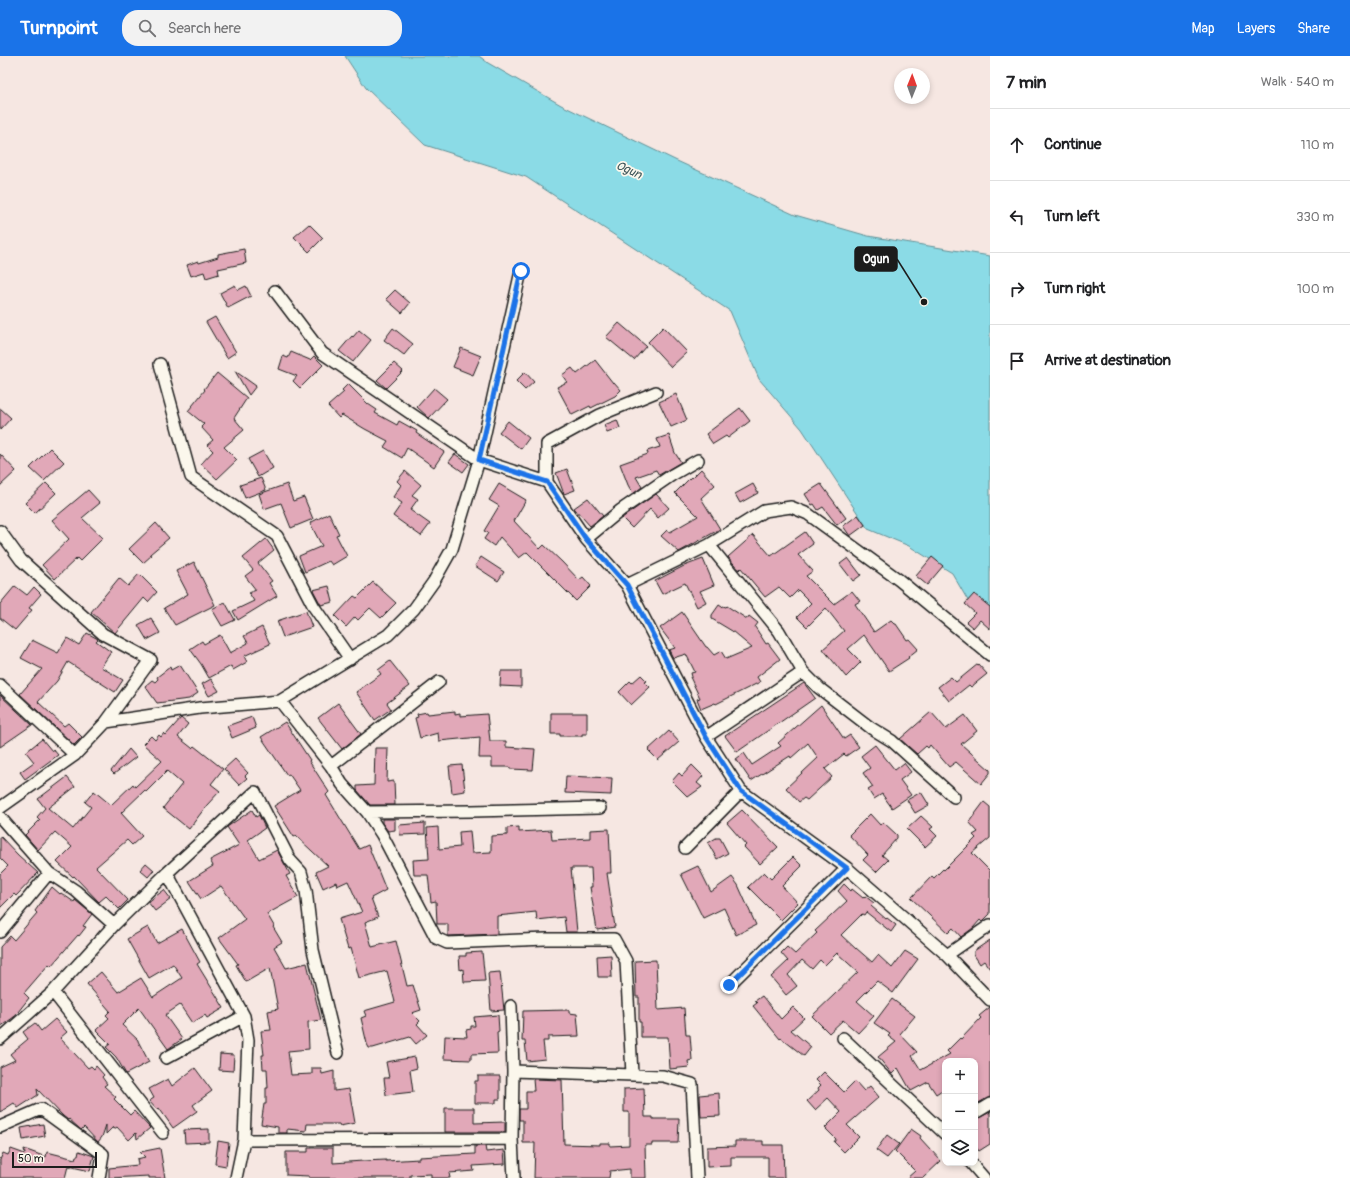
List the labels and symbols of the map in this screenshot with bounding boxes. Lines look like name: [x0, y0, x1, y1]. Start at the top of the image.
north arrow: [894, 68, 930, 104]
water label: Ogun: [614, 158, 645, 183]
callout: Ogun: [855, 247, 897, 271]
text: Ogun: [863, 252, 889, 267]
route start: [512, 262, 530, 280]
route end: [720, 976, 738, 994]
scale bar: [12, 1150, 97, 1169]

